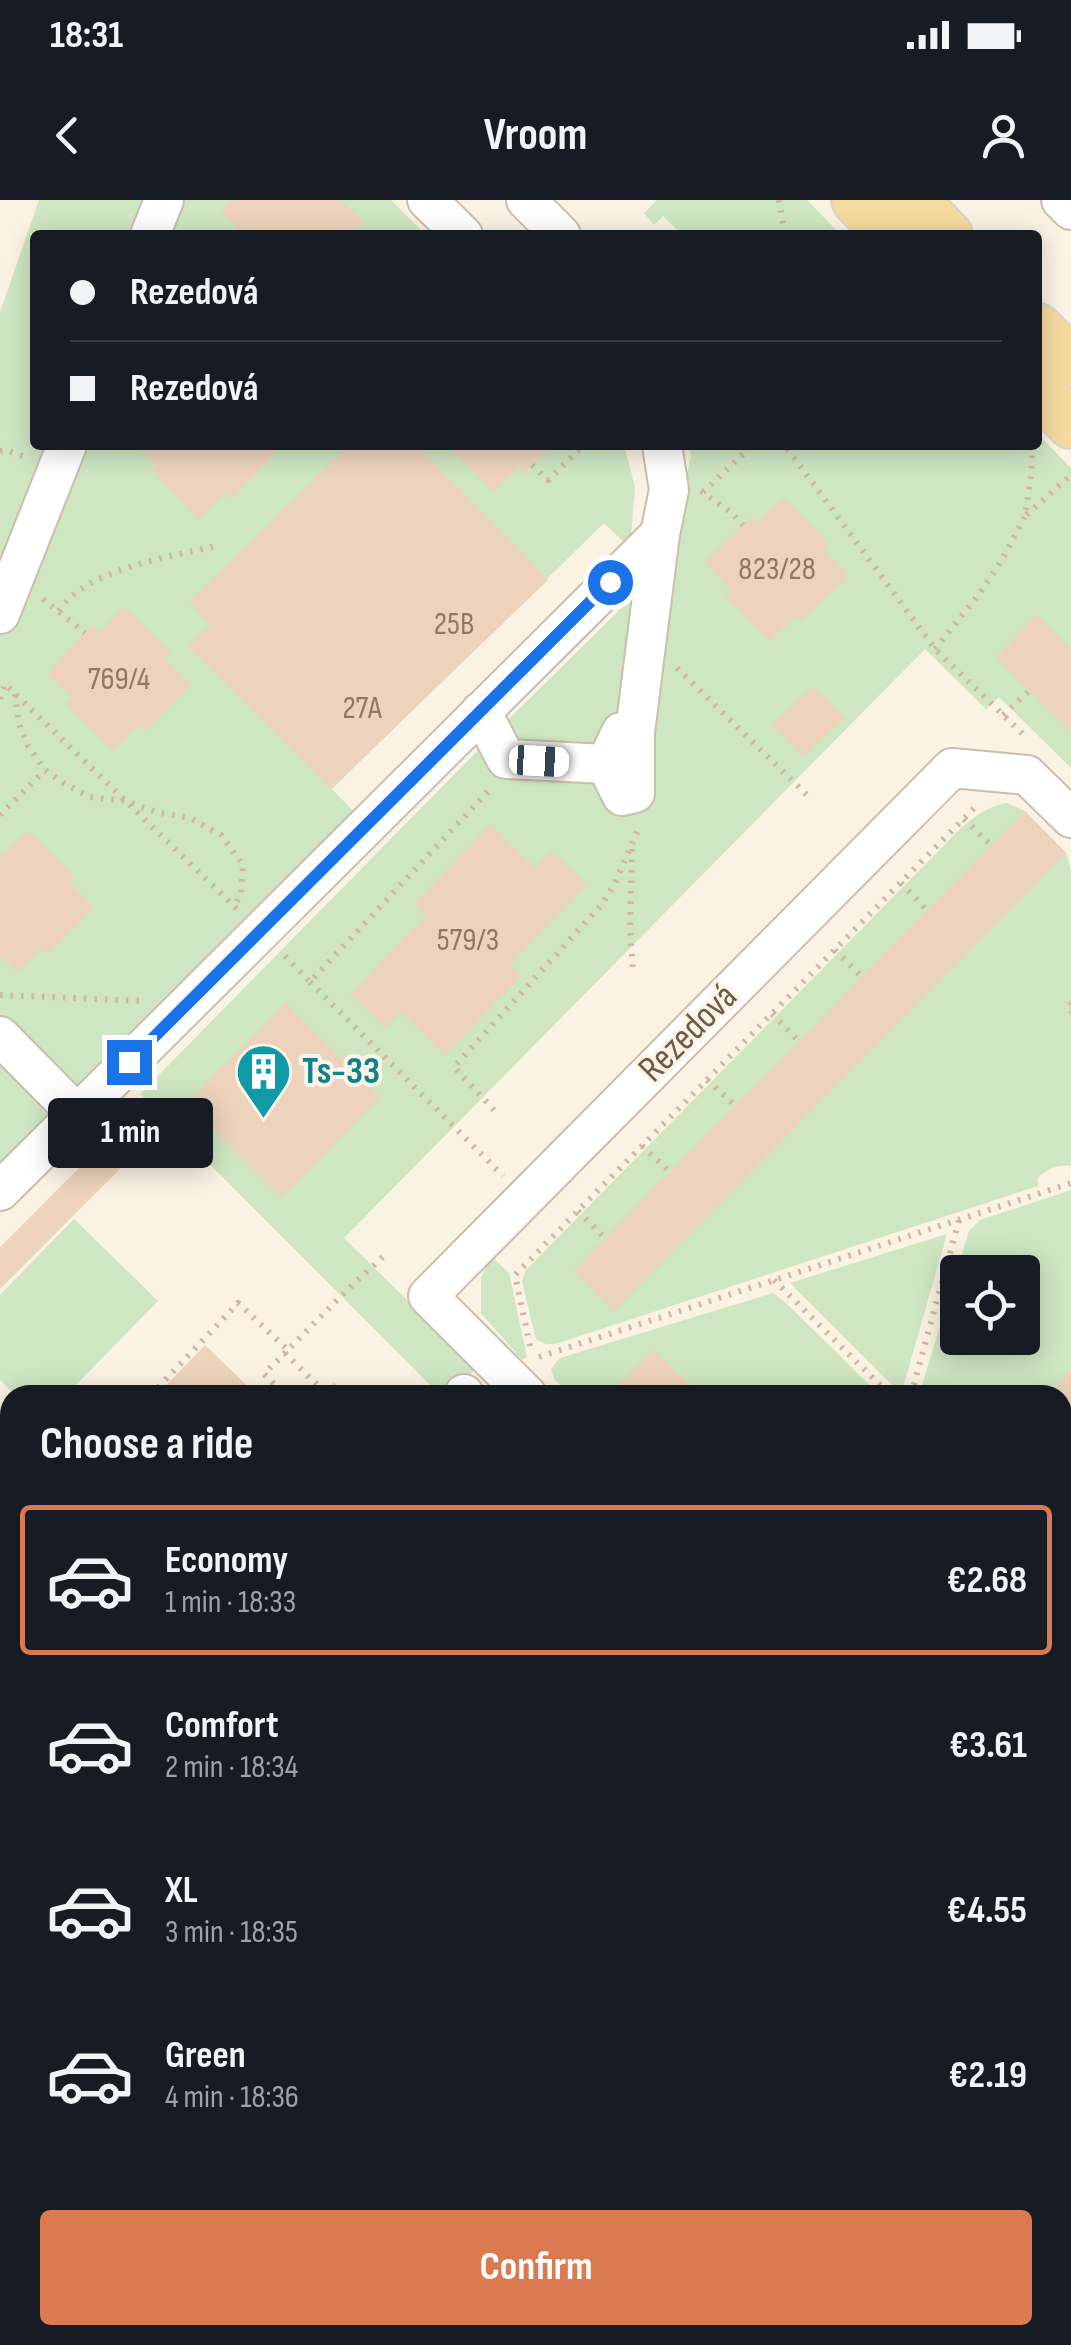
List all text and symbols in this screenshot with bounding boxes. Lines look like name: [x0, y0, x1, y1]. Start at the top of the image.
text: 18:31: [50, 13, 123, 58]
icon: back: [40, 108, 95, 163]
text: Vroom: [484, 108, 587, 163]
icon: person: [976, 108, 1031, 163]
text: Rezedová: [130, 270, 259, 315]
text: Rezedová: [130, 366, 259, 411]
house number: 823/28: [738, 550, 816, 589]
route start: [588, 560, 633, 605]
house number: 25B: [434, 605, 474, 644]
house number: 769/4: [88, 660, 150, 699]
house number: 27A: [342, 689, 382, 728]
car: [508, 744, 570, 778]
house number: 579/3: [437, 921, 499, 960]
street label: Rezedová: [629, 974, 747, 1092]
route end: [107, 1040, 152, 1085]
building icon: Ts-33: [233, 1041, 293, 1120]
place label: Ts-33: [302, 1049, 380, 1094]
callout: 1 min: [46, 1097, 212, 1167]
text: 1 min: [101, 1113, 160, 1152]
map controls: [940, 1255, 1040, 1355]
button: locate: [940, 1255, 1040, 1355]
text: Choose a ride: [40, 1417, 253, 1472]
icon: car: [45, 1535, 135, 1625]
text: Economy: [165, 1538, 288, 1583]
text: €2.68: [947, 1558, 1027, 1603]
text: 1 min · 18:33: [165, 1583, 296, 1622]
icon: car: [45, 1700, 135, 1790]
text: Comfort: [165, 1703, 279, 1748]
text: €3.61: [949, 1723, 1027, 1768]
text: 2 min · 18:34: [165, 1748, 298, 1787]
icon: car: [45, 1865, 135, 1955]
text: XL: [165, 1868, 198, 1913]
text: €4.55: [947, 1888, 1027, 1933]
text: 3 min · 18:35: [165, 1913, 298, 1952]
icon: car: [45, 2030, 135, 2120]
text: Green: [165, 2033, 246, 2078]
text: €2.19: [949, 2053, 1027, 2098]
text: 4 min · 18:36: [165, 2078, 299, 2117]
button: Confirm: [40, 2210, 1032, 2325]

